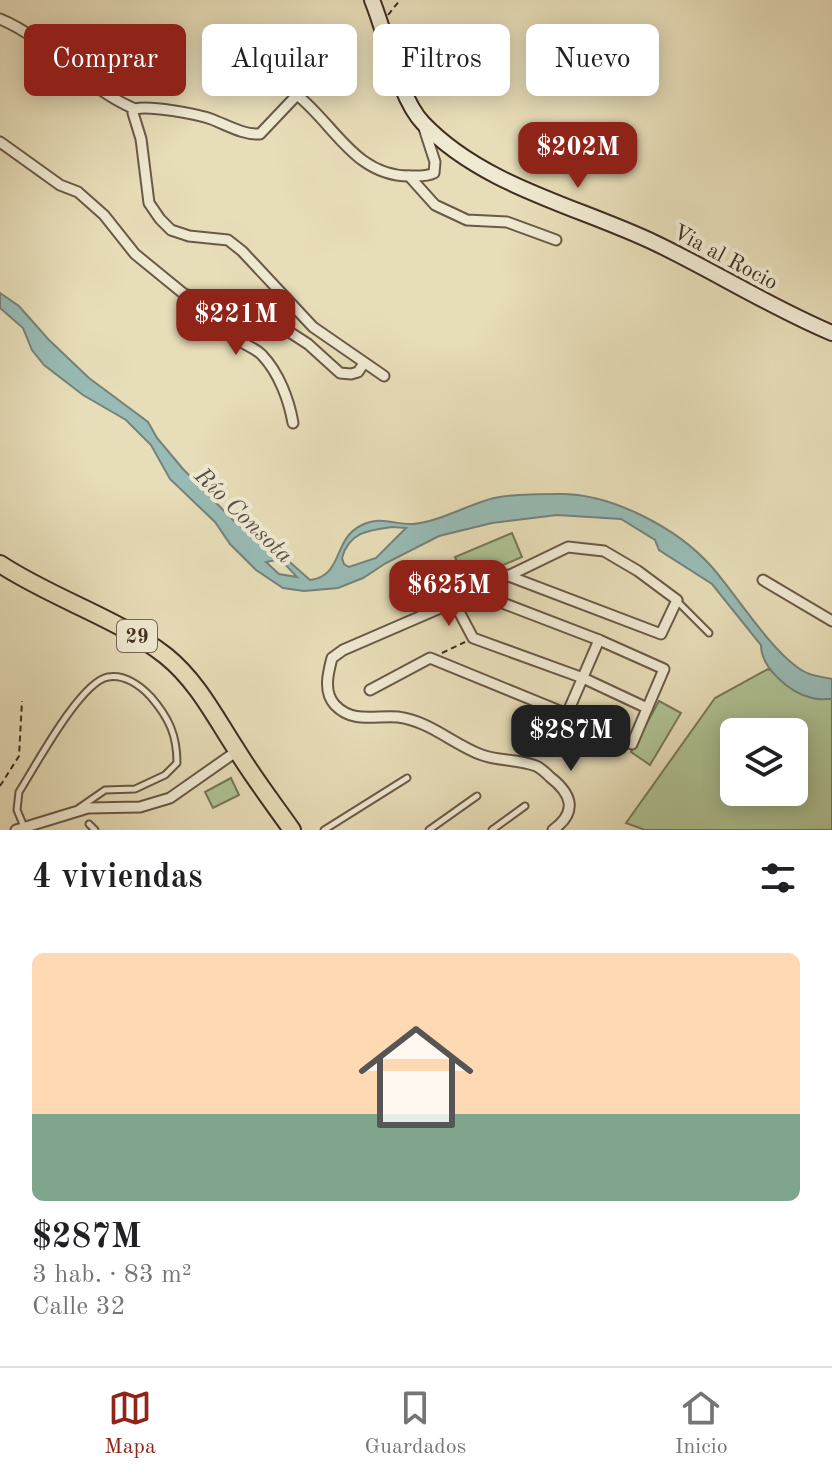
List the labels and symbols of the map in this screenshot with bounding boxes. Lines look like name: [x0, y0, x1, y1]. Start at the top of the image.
pin: $202M: [522, 122, 634, 190]
street label: Via al Rocio: [669, 221, 781, 294]
pin: $221M: [180, 289, 292, 357]
water label: Río Consota: [188, 463, 296, 569]
pin: $625M: [393, 560, 505, 628]
road number: 29: [117, 620, 157, 652]
pin: $287M: [515, 705, 627, 773]

